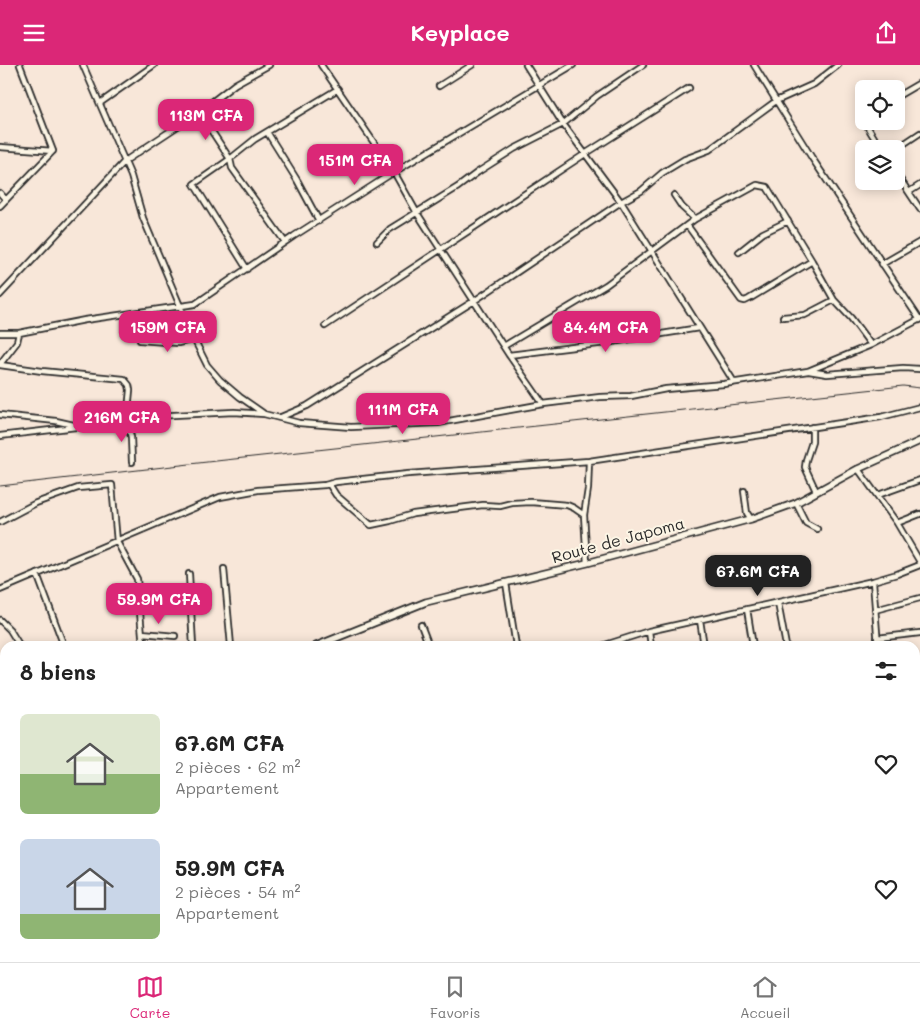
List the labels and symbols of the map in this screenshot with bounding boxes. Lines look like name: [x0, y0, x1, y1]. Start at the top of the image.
pin: 113M CFA: [154, 99, 258, 141]
pin: 151M CFA: [303, 143, 407, 186]
pin: 159M CFA: [116, 311, 220, 353]
pin: 84.4M CFA: [549, 311, 663, 353]
pin: 111M CFA: [351, 393, 455, 435]
pin: 216M CFA: [70, 401, 174, 443]
street label: Route de Japoma: [549, 512, 687, 567]
pin: 67.6M CFA: [701, 555, 815, 597]
pin: 59.9M CFA: [102, 583, 216, 625]

